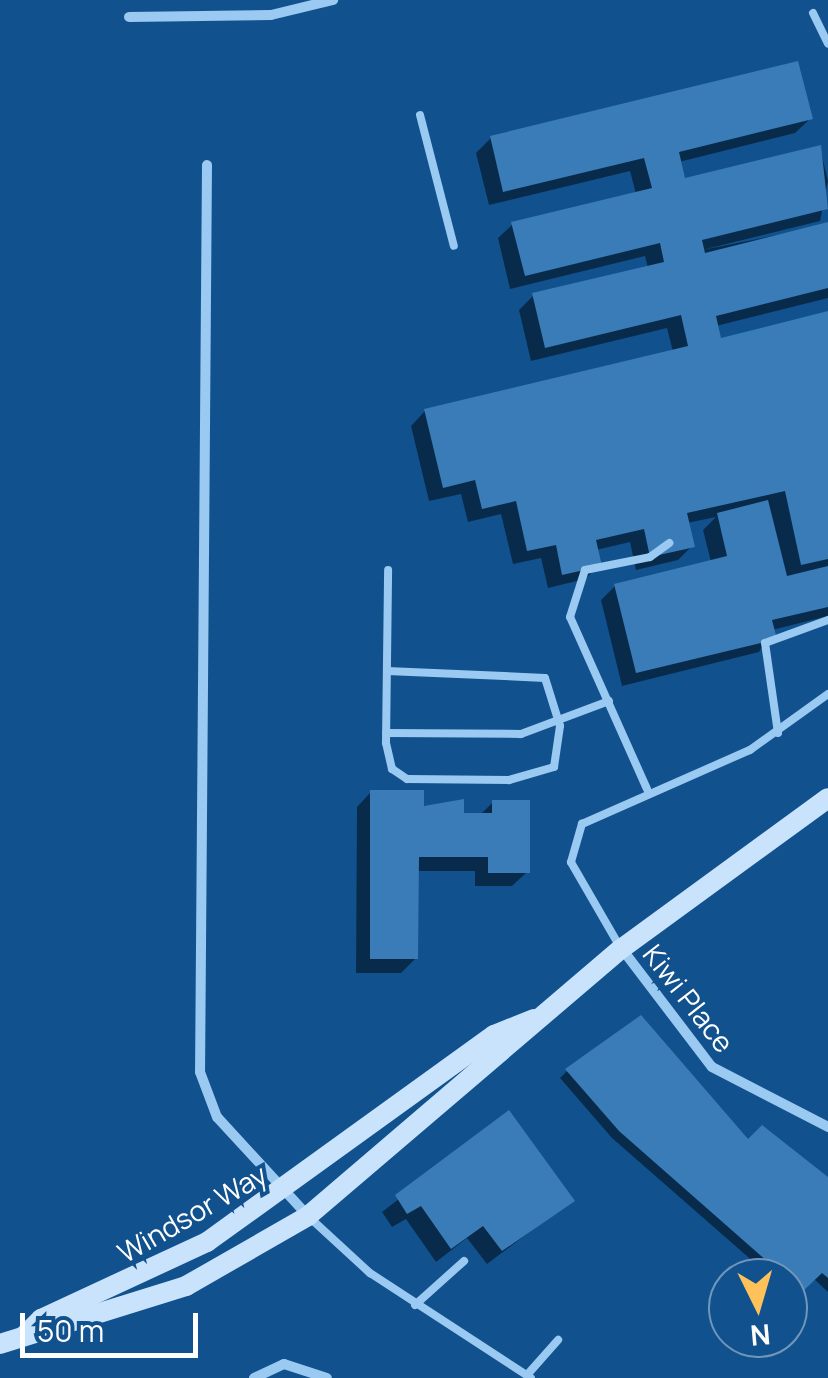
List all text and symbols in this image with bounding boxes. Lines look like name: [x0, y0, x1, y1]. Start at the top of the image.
street label: Kiwi Place: [637, 938, 741, 1058]
street label: Windsor Way: [111, 1157, 273, 1269]
north arrow: [708, 1258, 808, 1358]
scale bar: [25, 1293, 202, 1355]
text: 50 m: [37, 1310, 104, 1351]
text: N: [749, 1316, 772, 1356]

